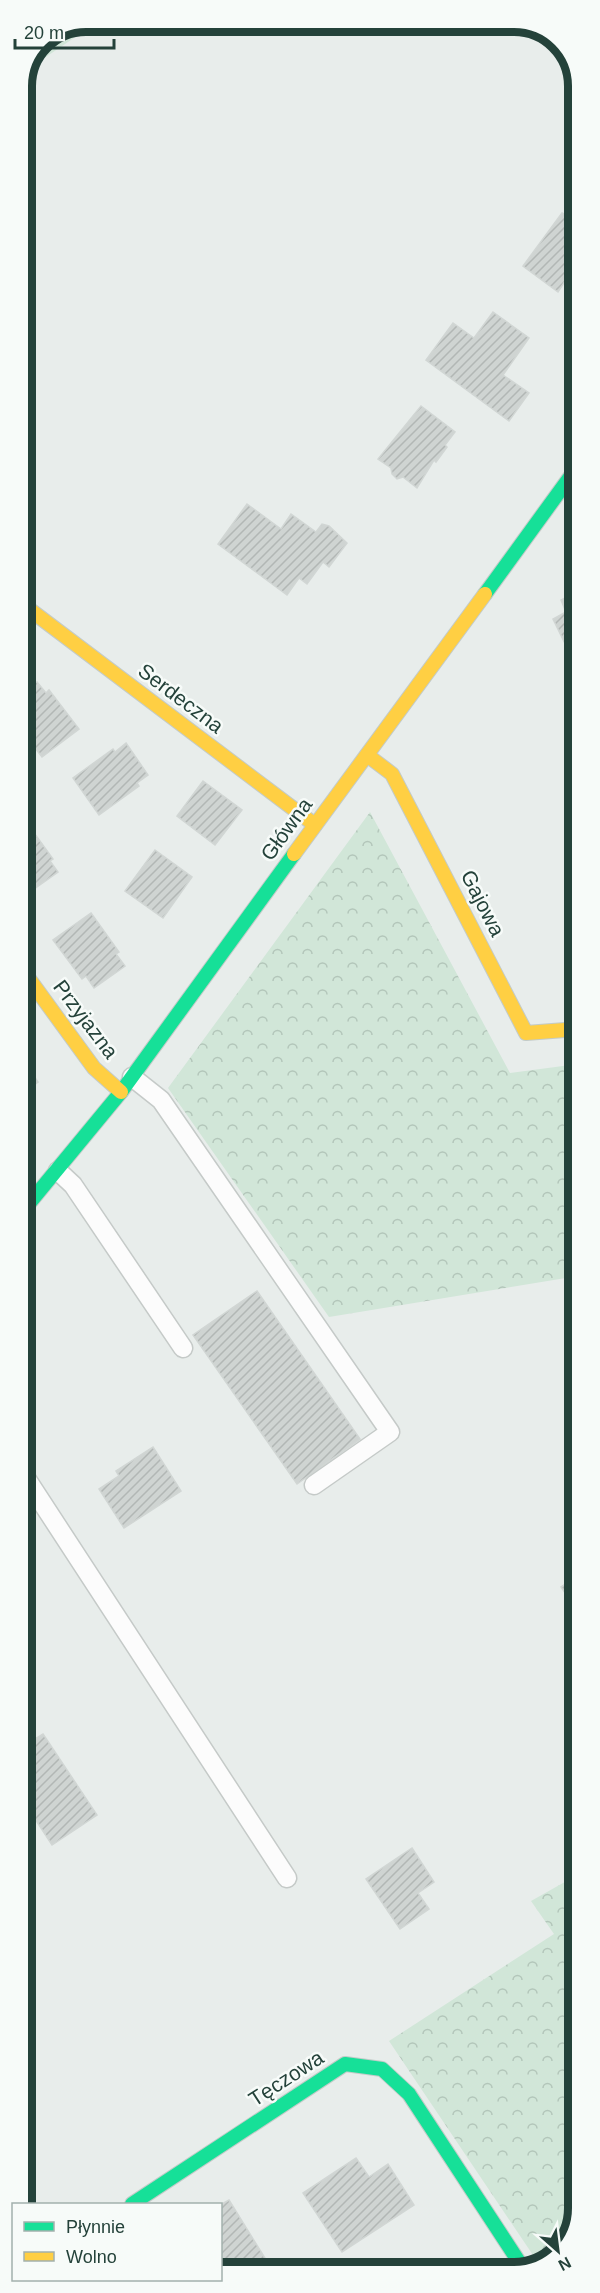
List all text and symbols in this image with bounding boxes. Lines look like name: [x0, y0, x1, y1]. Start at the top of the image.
scale bar: [15, 12, 114, 50]
text: 20 m: [24, 23, 64, 43]
street label: Serdeczna: [134, 659, 228, 738]
street label: Główna: [256, 793, 316, 865]
street label: Gajowa: [457, 866, 510, 940]
street label: Przyjazna: [49, 975, 123, 1063]
street label: Tęczowa: [244, 2045, 328, 2111]
legend: [12, 2203, 222, 2281]
text: Płynnie: [66, 2217, 125, 2237]
north arrow: [528, 2221, 588, 2281]
text: Wolno: [66, 2247, 117, 2267]
text: N: [556, 2254, 574, 2274]

